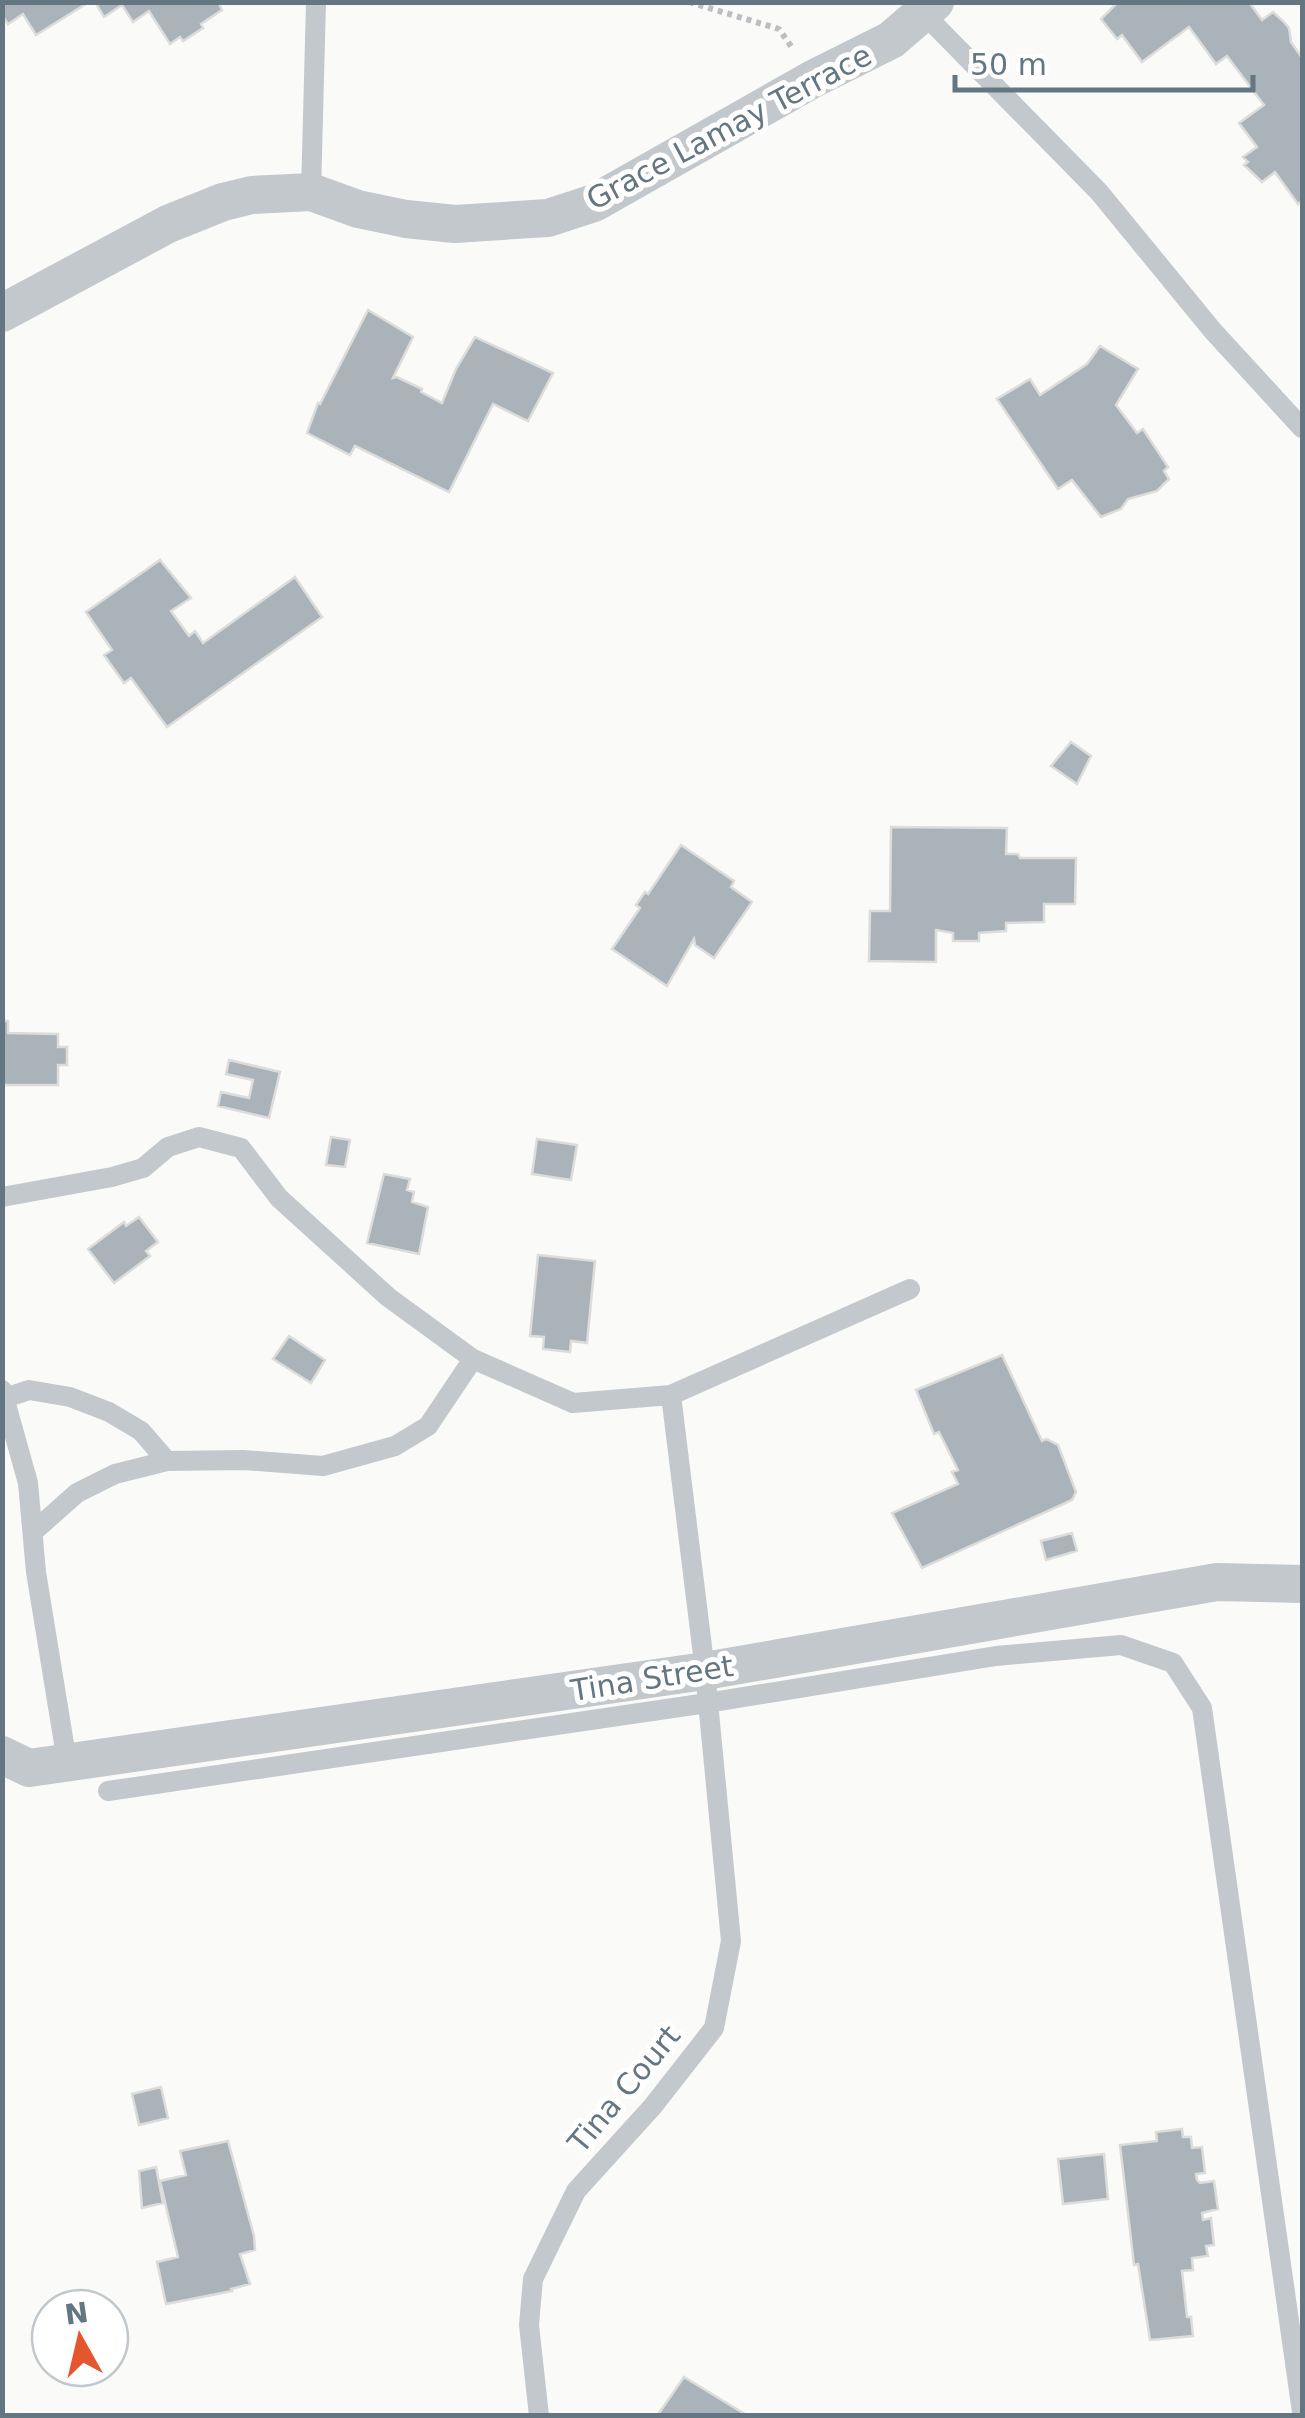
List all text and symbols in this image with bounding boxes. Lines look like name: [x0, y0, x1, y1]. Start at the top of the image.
scale bar: [955, 30, 1252, 92]
street label: Grace Lamay Terrace: [581, 37, 877, 217]
text: 50 m: [970, 47, 1047, 82]
street label: Tina Street: [567, 1648, 736, 1708]
street label: Tina Court: [560, 2018, 687, 2160]
north arrow: [30, 2288, 130, 2388]
text: N: [63, 2296, 90, 2332]

